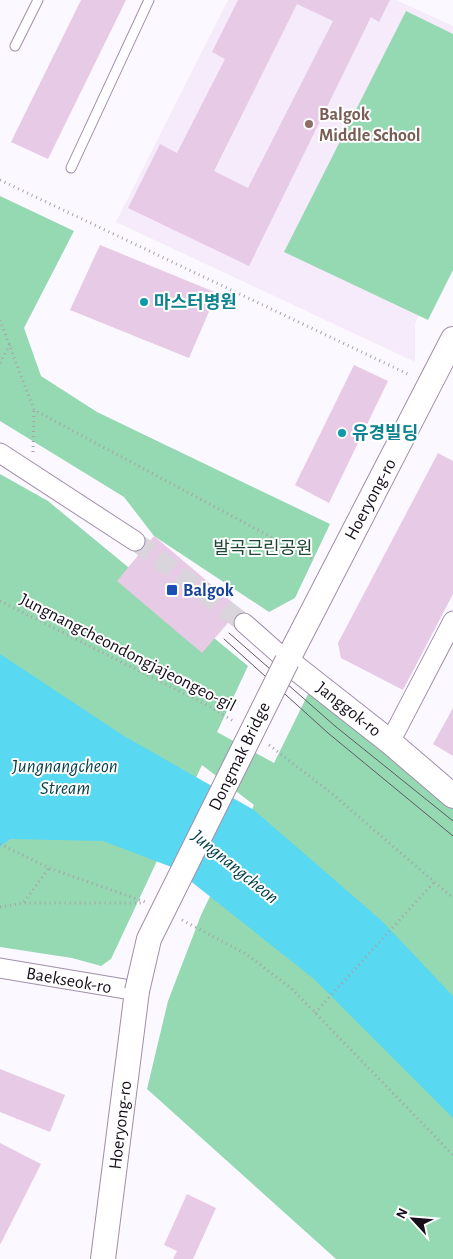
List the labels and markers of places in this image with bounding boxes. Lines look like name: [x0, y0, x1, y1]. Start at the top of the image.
place label: Balgok Middle School: [319, 106, 421, 145]
marker: Balgok Middle School: [303, 118, 315, 130]
place label: 마스터병원: [154, 293, 237, 312]
marker: 마스터병원: [138, 296, 150, 308]
place label: 유경빌딩: [352, 424, 418, 443]
marker: 유경빌딩: [336, 427, 348, 439]
place label: Balgok: [183, 582, 234, 600]
marker: Balgok: [165, 583, 179, 597]

